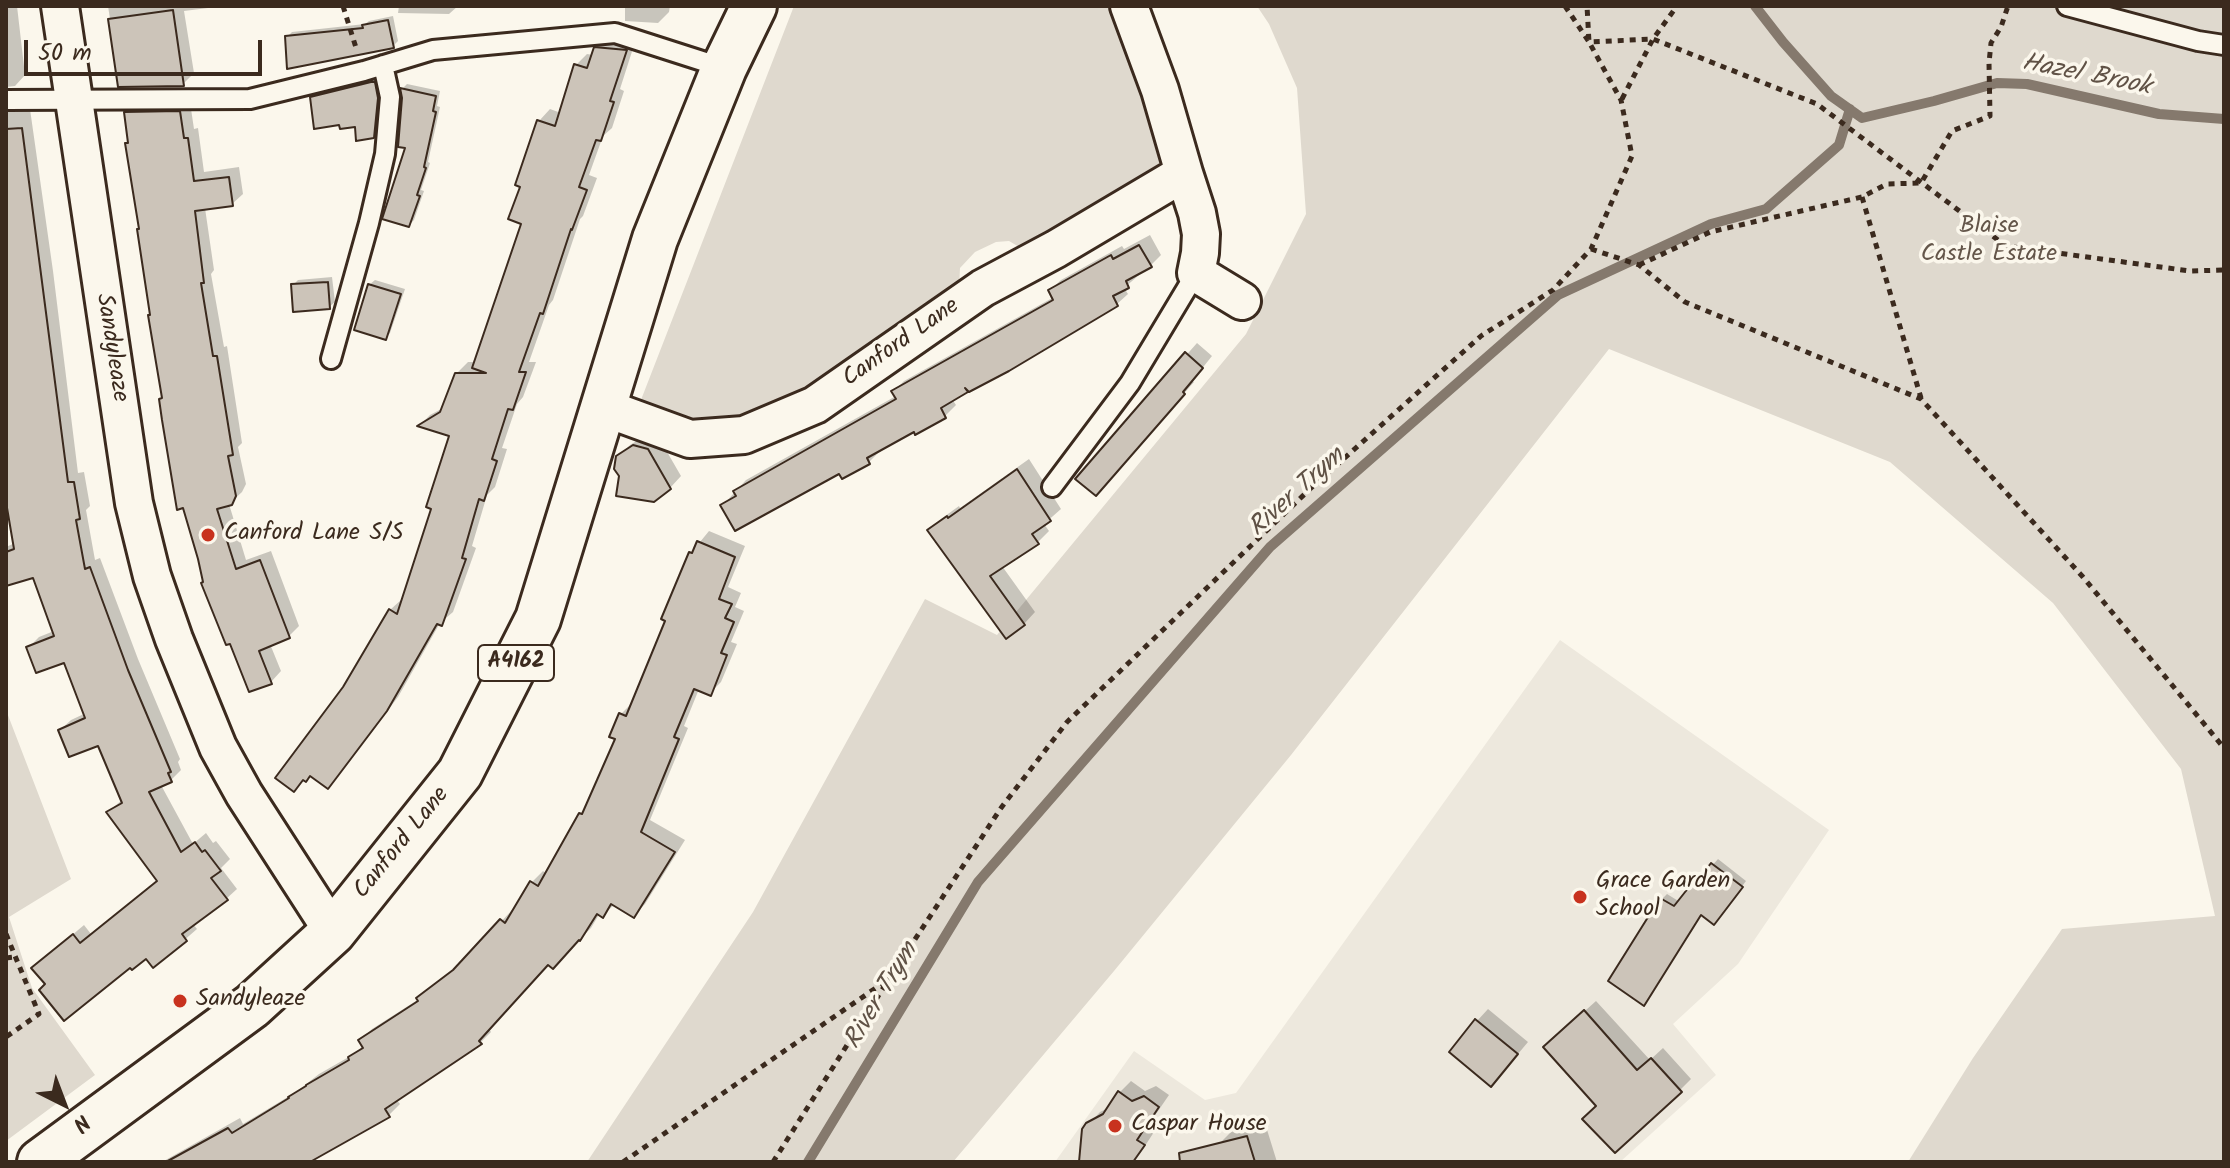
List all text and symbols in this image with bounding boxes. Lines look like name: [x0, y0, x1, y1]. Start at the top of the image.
scale bar: [28, 24, 266, 74]
text: 50 m: [38, 34, 92, 73]
water label: Hazel Brook: [2019, 49, 2153, 105]
park label: Blaise Castle Estate: [1921, 214, 2057, 270]
street label: Sandyleaze: [87, 292, 133, 404]
street label: Canford Lane: [838, 293, 966, 395]
water label: River Trym: [1244, 443, 1352, 545]
place label: Canford Lane S/S: [224, 521, 403, 549]
marker: Canford Lane S/S: [199, 526, 217, 544]
road number: A4162: [478, 645, 554, 681]
street label: Canford Lane: [349, 782, 457, 906]
place label: Grace Garden School: [1596, 869, 1730, 925]
marker: Grace Garden School: [1571, 888, 1589, 906]
water label: River Trym: [839, 938, 927, 1056]
place label: Sandyleaze: [196, 987, 305, 1015]
marker: Sandyleaze: [171, 992, 189, 1010]
north arrow: [24, 1064, 104, 1144]
text: N: [64, 1105, 97, 1140]
place label: Caspar House: [1131, 1112, 1267, 1140]
marker: Caspar House: [1106, 1117, 1124, 1135]

